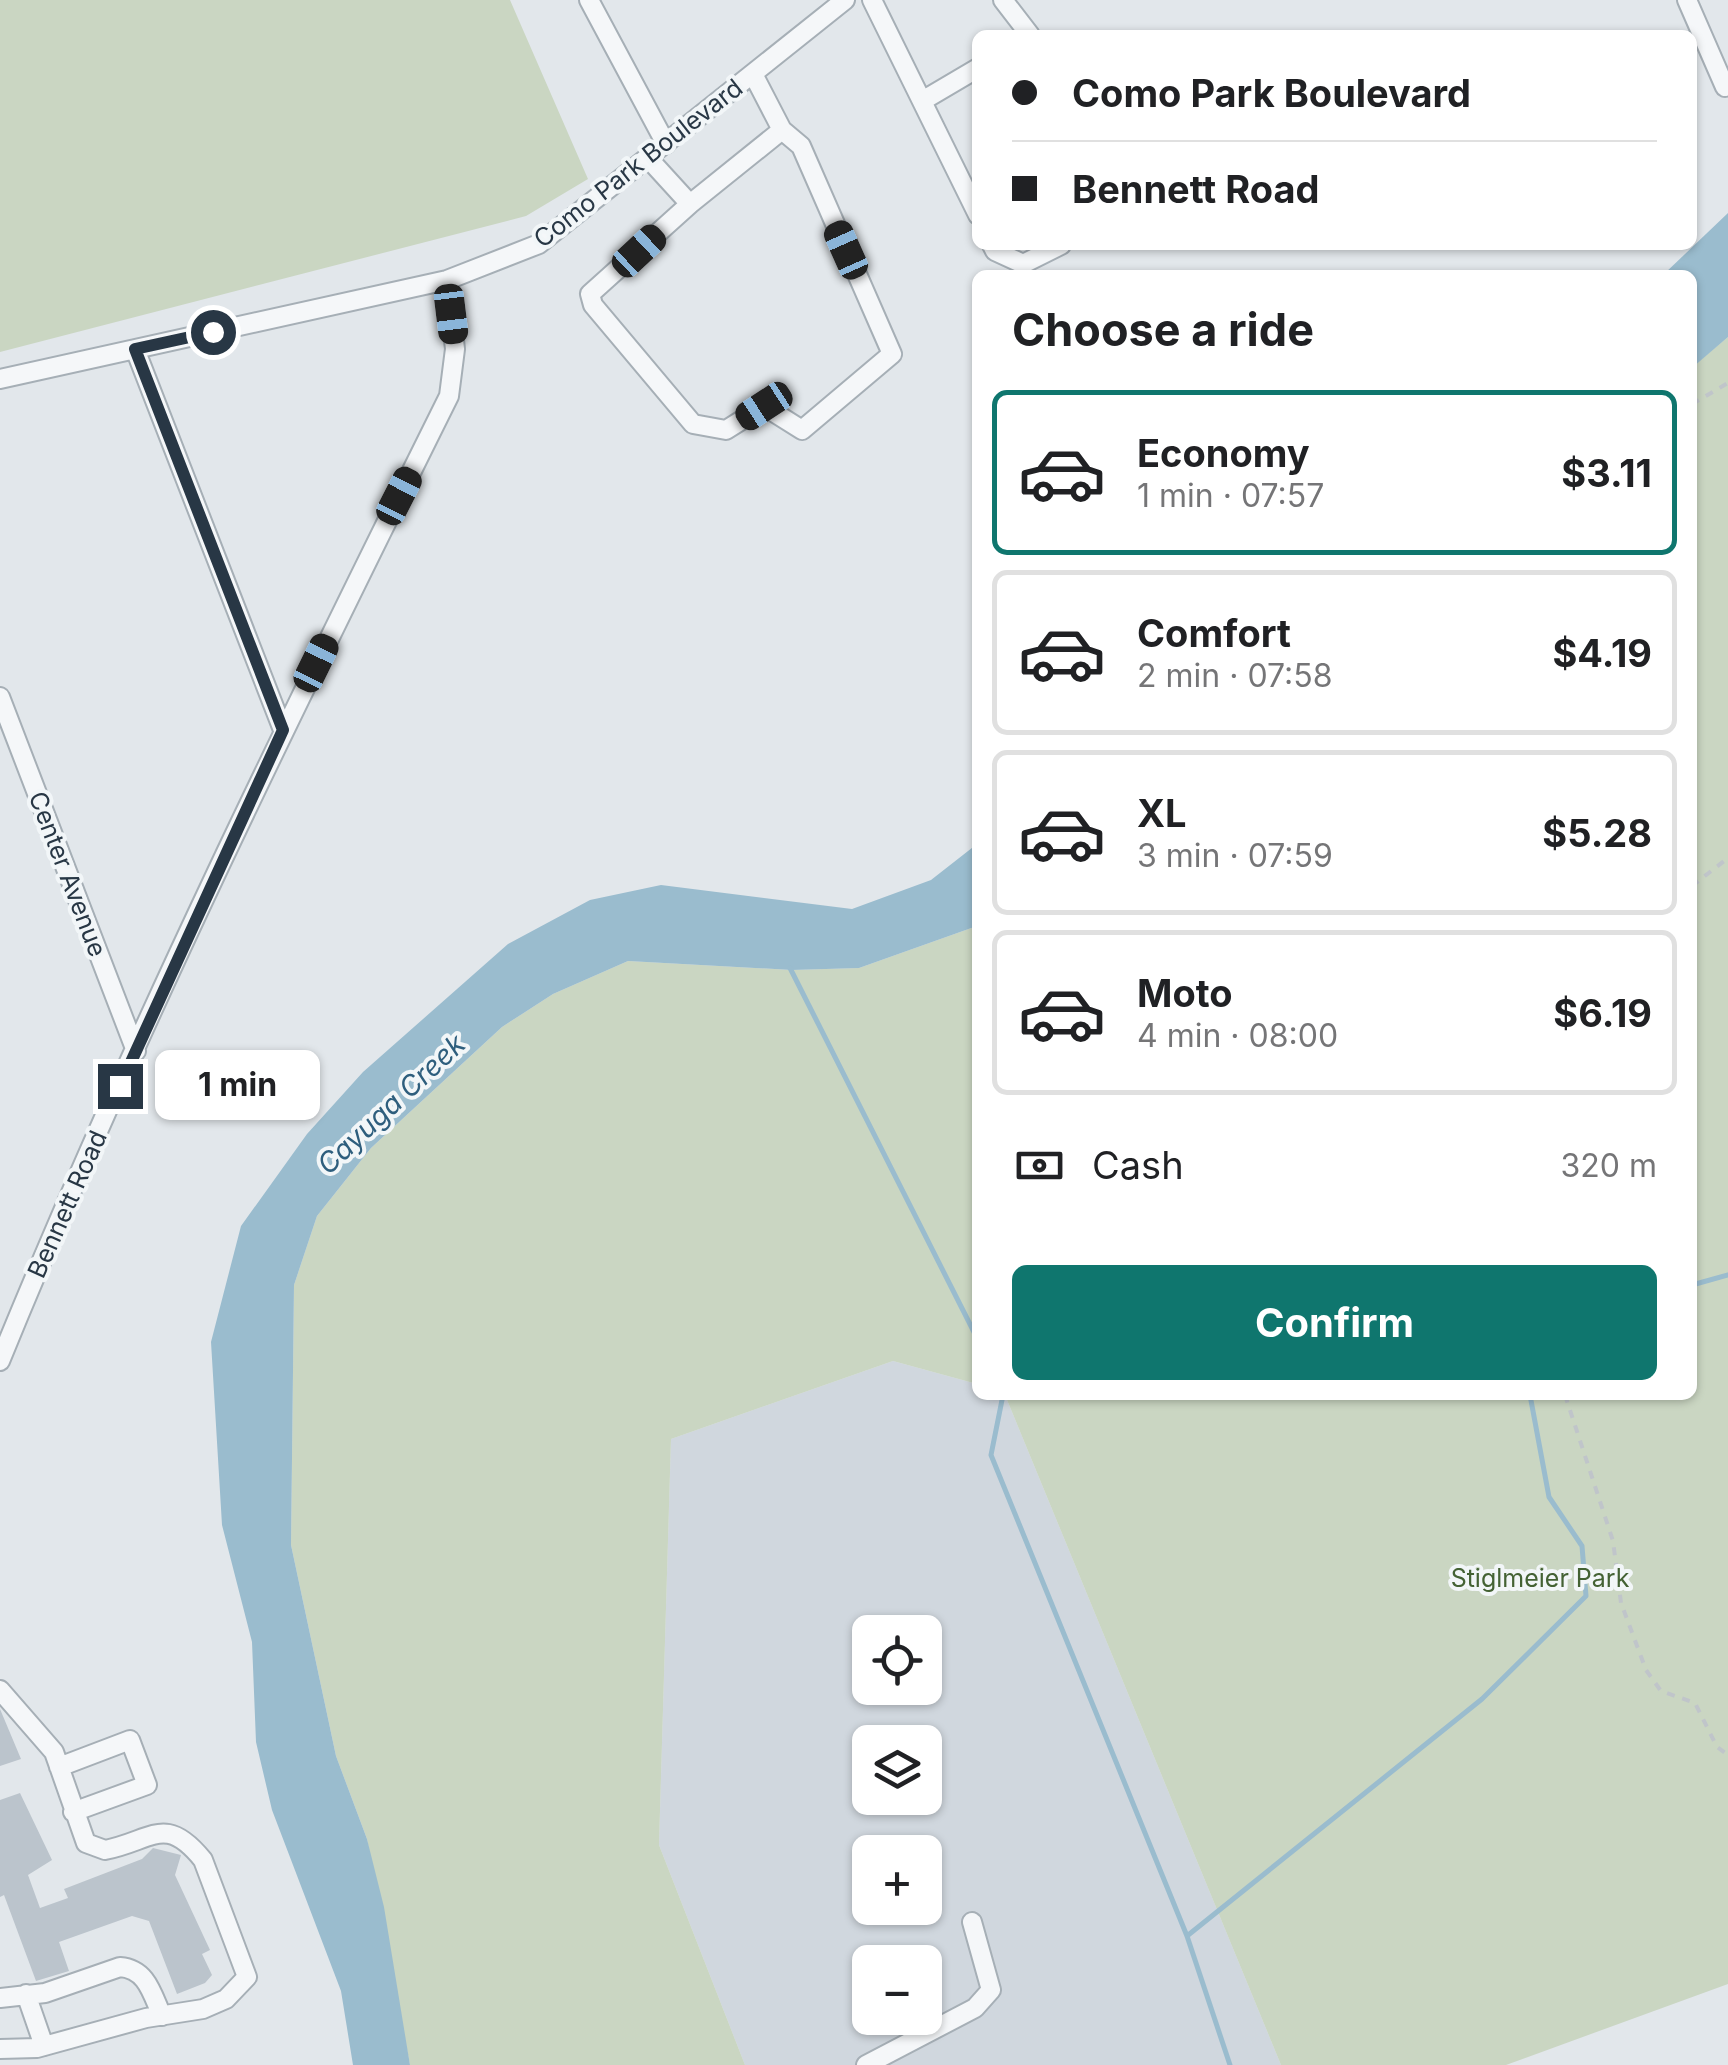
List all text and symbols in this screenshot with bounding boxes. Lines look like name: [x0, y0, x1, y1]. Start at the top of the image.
text: Como Park Boulevard: [1072, 70, 1471, 116]
street label: Como Park Boulevard: [528, 72, 748, 254]
text: Bennett Road: [1072, 166, 1319, 212]
car: [820, 216, 872, 284]
car: [607, 220, 671, 282]
car: [432, 282, 470, 346]
text: Choose a ride: [1012, 302, 1314, 357]
route start: [191, 310, 236, 355]
car: [731, 377, 797, 435]
icon: car: [1017, 428, 1107, 518]
text: Economy: [1137, 430, 1310, 476]
text: $3.11: [1561, 450, 1652, 496]
car: [372, 462, 426, 530]
text: 1 min · 07:57: [1137, 476, 1324, 515]
icon: car: [1017, 608, 1107, 698]
text: Comfort: [1137, 610, 1291, 656]
car: [289, 629, 343, 697]
text: $4.19: [1552, 630, 1652, 676]
text: 2 min · 07:58: [1137, 656, 1332, 695]
street label: Center Avenue: [23, 787, 113, 961]
icon: car: [1017, 788, 1107, 878]
text: XL: [1137, 790, 1187, 836]
text: $5.28: [1542, 810, 1652, 856]
text: 3 min · 07:59: [1137, 836, 1333, 875]
icon: car: [1017, 968, 1107, 1058]
text: Moto: [1137, 970, 1233, 1016]
text: $6.19: [1553, 990, 1652, 1036]
text: 4 min · 08:00: [1137, 1016, 1338, 1055]
water label: Cayuga Creek: [310, 1026, 472, 1181]
callout: 1 min: [155, 1051, 320, 1121]
route end: [98, 1064, 143, 1109]
text: 1 min: [198, 1065, 277, 1104]
street label: Bennett Road: [21, 1126, 113, 1282]
icon: cash: [1012, 1138, 1067, 1193]
text: Cash: [1092, 1142, 1184, 1188]
text: 320 m: [1561, 1146, 1657, 1185]
button: Confirm: [1012, 1265, 1657, 1380]
park label: Stiglmeier Park: [1451, 1563, 1630, 1593]
map controls: [852, 1615, 942, 2035]
button: locate: [852, 1615, 942, 1705]
button: layers: [852, 1725, 942, 1815]
button: +: [852, 1835, 942, 1925]
button: −: [852, 1945, 942, 2035]

